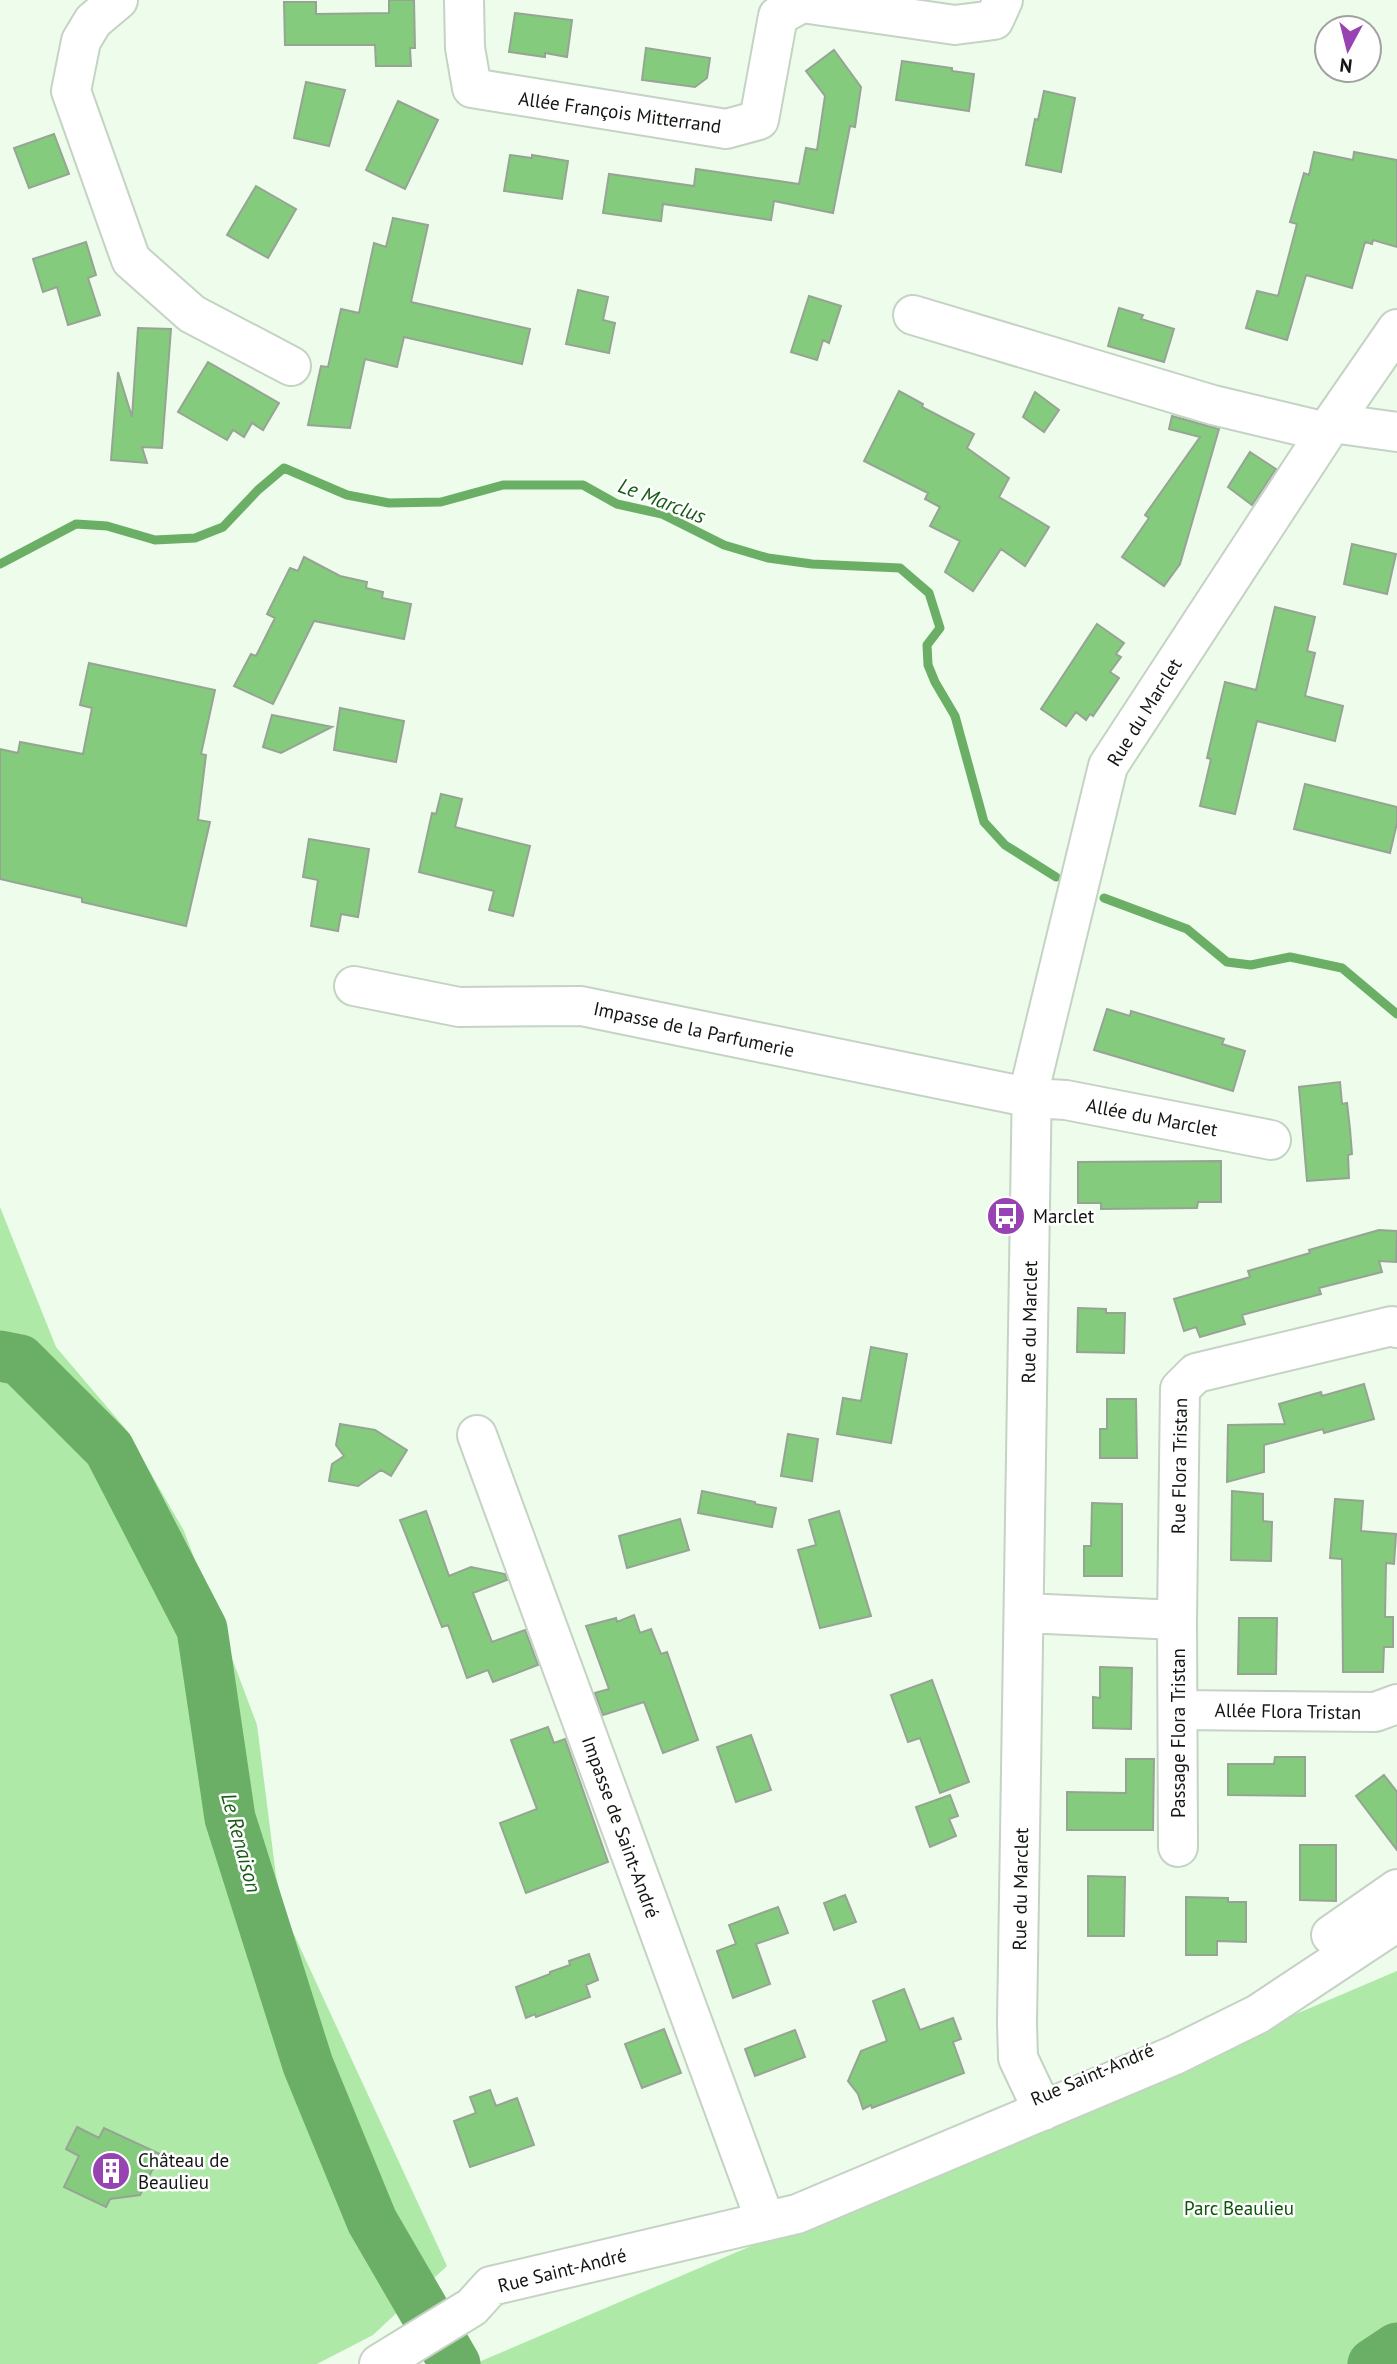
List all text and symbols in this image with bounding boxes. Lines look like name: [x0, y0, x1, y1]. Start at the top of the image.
north arrow: [1313, 14, 1383, 84]
text: N: [1338, 53, 1354, 79]
street label: Allée François Mitterrand: [517, 86, 723, 138]
water label: Le Marclus: [615, 472, 710, 530]
street label: Rue du Marclet: [1101, 653, 1187, 770]
street label: Impasse de la Parfumerie: [591, 996, 797, 1062]
street label: Allée du Marclet: [1084, 1093, 1220, 1142]
bus stop icon: Marclet: [985, 1195, 1027, 1237]
place label: Marclet: [1033, 1204, 1095, 1228]
street label: Rue du Marclet: [1016, 1260, 1042, 1384]
street label: Rue Flora Tristan: [1166, 1398, 1192, 1534]
street label: Passage Flora Tristan: [1166, 1648, 1190, 1818]
street label: Allée Flora Tristan: [1214, 1698, 1362, 1724]
street label: Impasse de Saint-André: [577, 1733, 665, 1921]
water label: Le Renaison: [215, 1790, 268, 1896]
street label: Rue du Marclet: [1007, 1827, 1033, 1951]
street label: Rue Saint-André: [1027, 2037, 1157, 2111]
place label: Château de Beaulieu: [138, 2148, 229, 2194]
building icon: Château de Beaulieu: [90, 2150, 132, 2192]
park label: Parc Beaulieu: [1184, 2196, 1294, 2220]
street label: Rue Saint-André: [495, 2242, 629, 2298]

